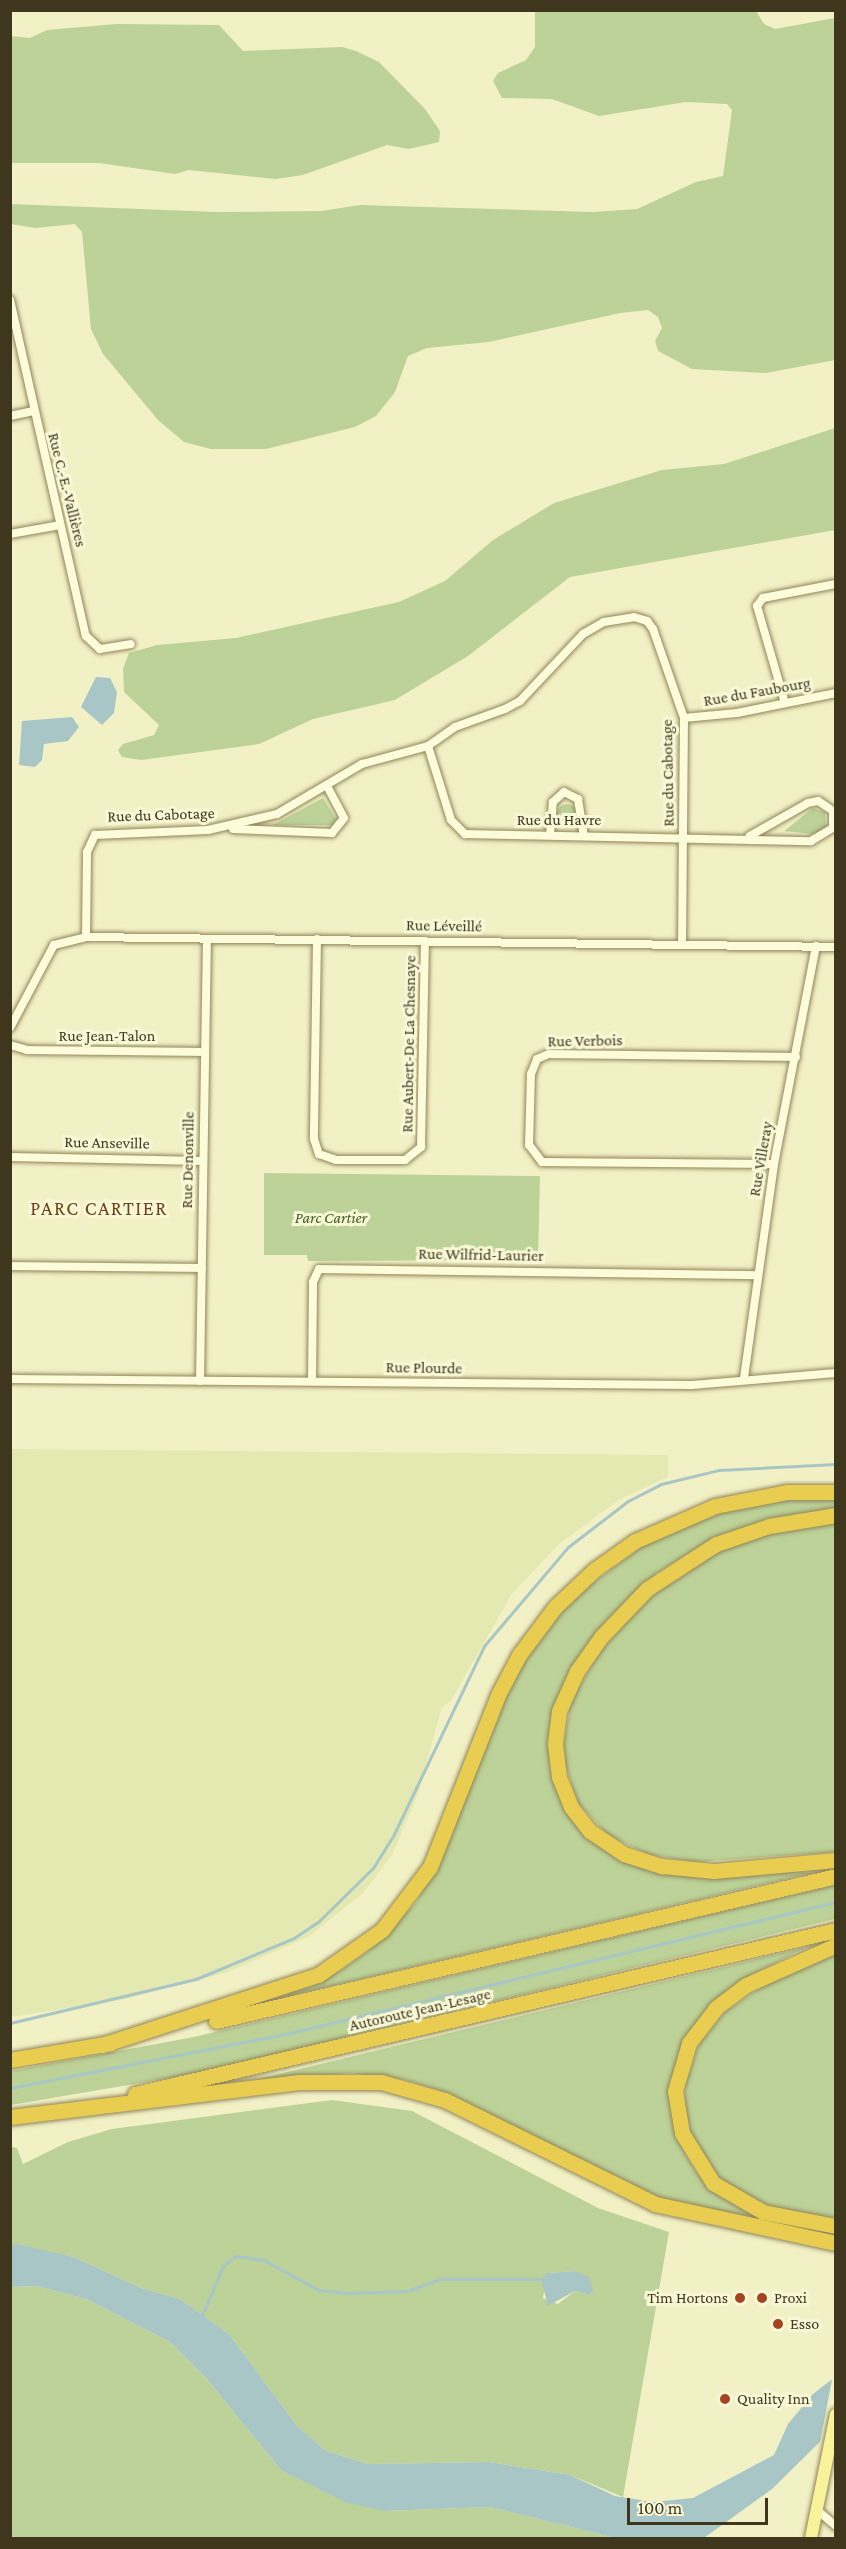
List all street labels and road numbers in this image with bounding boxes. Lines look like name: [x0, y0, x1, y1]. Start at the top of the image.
street label: Rue C.-E.-Vallières: [44, 431, 90, 549]
street label: Rue du Faubourg: [702, 673, 812, 711]
street label: Rue du Cabotage: [657, 719, 679, 827]
street label: Rue du Cabotage: [107, 804, 215, 826]
street label: Rue du Havre: [517, 810, 601, 830]
street label: Rue Léveillé: [406, 916, 482, 936]
street label: Rue Aubert-De La Chesnaye: [398, 955, 420, 1133]
street label: Rue Jean-Talon: [59, 1026, 155, 1046]
street label: Rue Verbois: [547, 1031, 623, 1051]
street label: Rue Denonville: [178, 1111, 198, 1209]
street label: Rue Villeray: [745, 1120, 777, 1198]
street label: Rue Anseville: [64, 1133, 150, 1153]
street label: Rue Wilfrid-Laurier: [418, 1244, 544, 1266]
street label: Rue Plourde: [386, 1358, 462, 1378]
street label: Autoroute Jean-Lesage: [347, 1984, 493, 2036]

